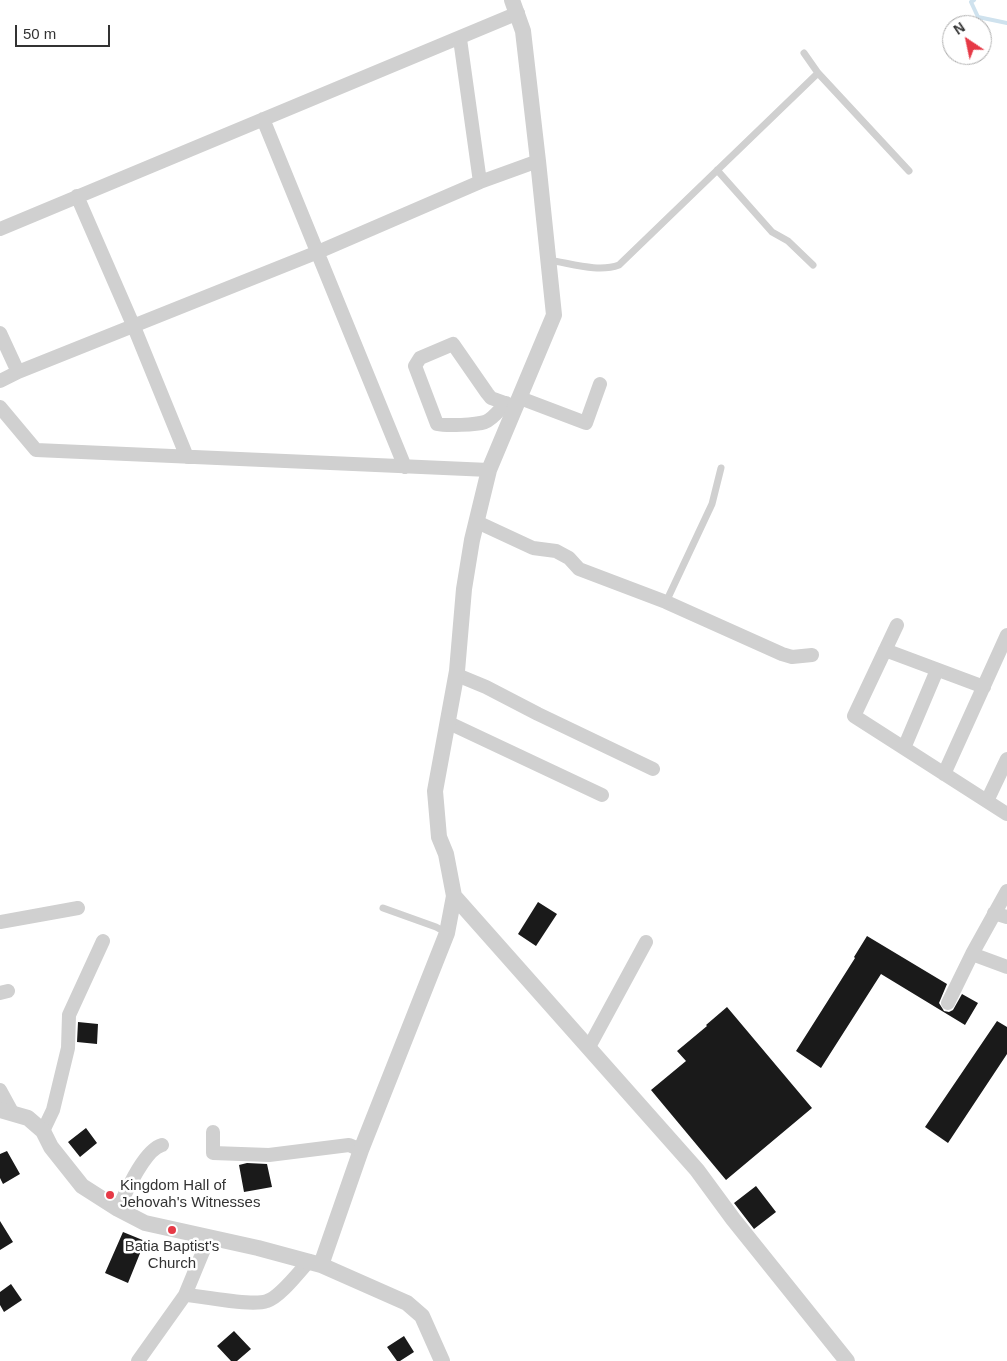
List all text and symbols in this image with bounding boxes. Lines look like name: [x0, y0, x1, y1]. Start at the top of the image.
scale bar: [18, 15, 112, 47]
north arrow: [942, 15, 992, 65]
text: N: [951, 19, 968, 38]
text: 50 m: [23, 25, 56, 42]
place label: Kingdom Hall of Jehovah's Witnesses: [120, 1177, 260, 1212]
marker: Kingdom Hall of Jehovah's Witnesses: [104, 1189, 116, 1201]
marker: Batia Baptist's Church: [166, 1224, 178, 1236]
place label: Batia Baptist's Church: [125, 1238, 219, 1273]

